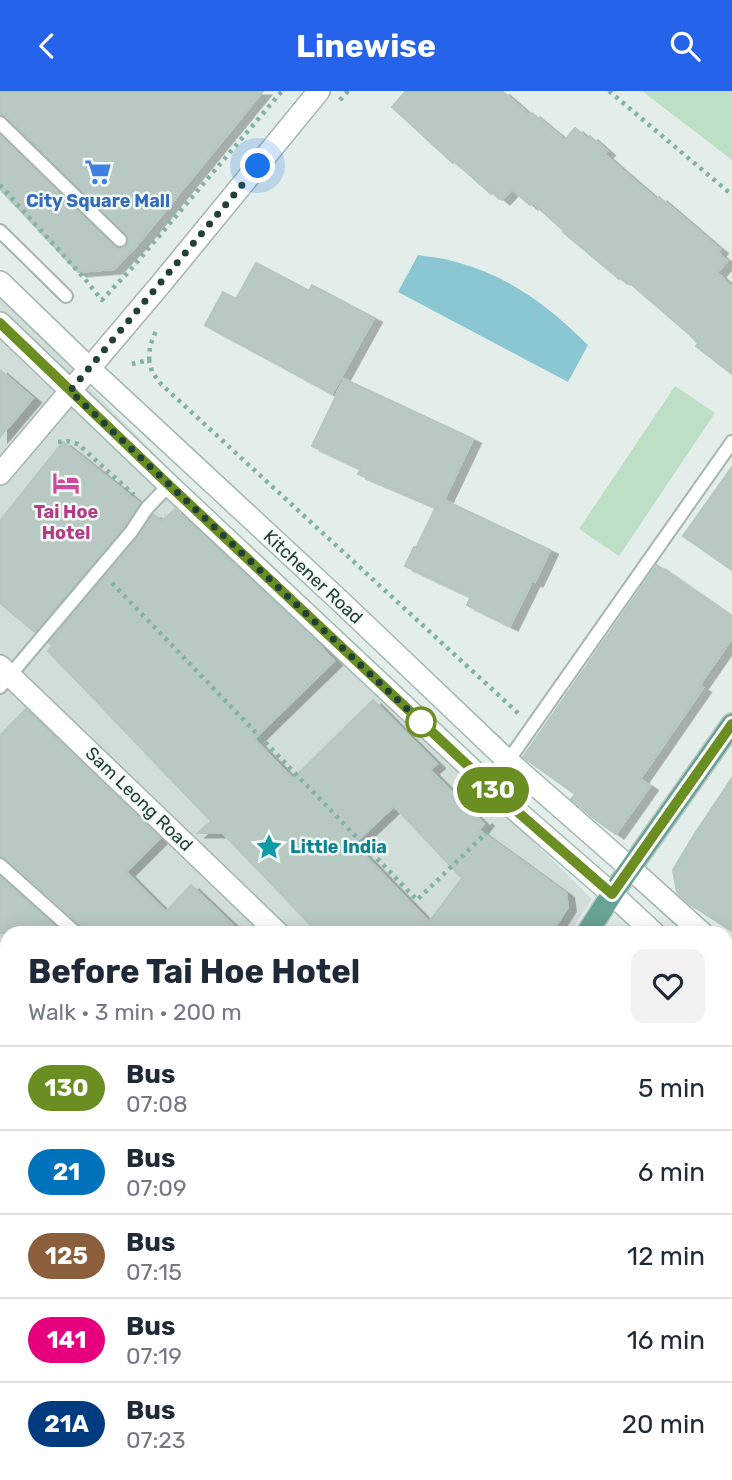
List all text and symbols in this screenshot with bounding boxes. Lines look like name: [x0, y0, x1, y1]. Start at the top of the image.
icon: back: [28, 27, 66, 65]
text: Linewise: [296, 27, 436, 65]
icon: search: [666, 27, 704, 65]
your location: [240, 148, 275, 183]
supermarket icon: City Square Mall: [83, 157, 113, 187]
place label: City Square Mall: [26, 190, 170, 212]
hotel icon: Tai Hoe Hotel: [51, 468, 81, 498]
place label: Tai Hoe Hotel: [34, 501, 99, 544]
street label: Kitchener Road: [259, 525, 367, 629]
unlabelled marker: [406, 707, 436, 737]
street label: Sam Leong Road: [81, 742, 197, 856]
line badge: 130: [453, 767, 533, 813]
text: 130: [471, 776, 515, 804]
place icon: Little India: [254, 832, 284, 862]
place label: Little India: [290, 836, 387, 858]
button: heart: [631, 949, 705, 1023]
text: Before Tai Hoe Hotel: [28, 952, 360, 991]
text: Walk · 3 min · 200 m: [28, 998, 242, 1026]
text: Bus: [126, 1059, 175, 1090]
text: 5 min: [638, 1073, 705, 1104]
text: 130: [44, 1074, 89, 1102]
text: 07:08: [126, 1090, 188, 1118]
text: Bus: [126, 1143, 175, 1174]
text: 6 min: [638, 1157, 705, 1188]
text: 21: [53, 1158, 80, 1186]
text: 07:09: [126, 1174, 187, 1202]
text: Bus: [126, 1227, 175, 1258]
text: 12 min: [627, 1241, 705, 1272]
text: 125: [45, 1242, 88, 1270]
text: 07:15: [126, 1258, 182, 1286]
text: Bus: [126, 1311, 175, 1342]
text: 16 min: [627, 1325, 705, 1356]
text: 141: [47, 1326, 86, 1354]
text: 07:19: [126, 1342, 182, 1370]
text: Bus: [126, 1395, 175, 1426]
text: 20 min: [622, 1409, 705, 1440]
text: 21A: [44, 1410, 89, 1438]
text: 07:23: [126, 1426, 186, 1454]

